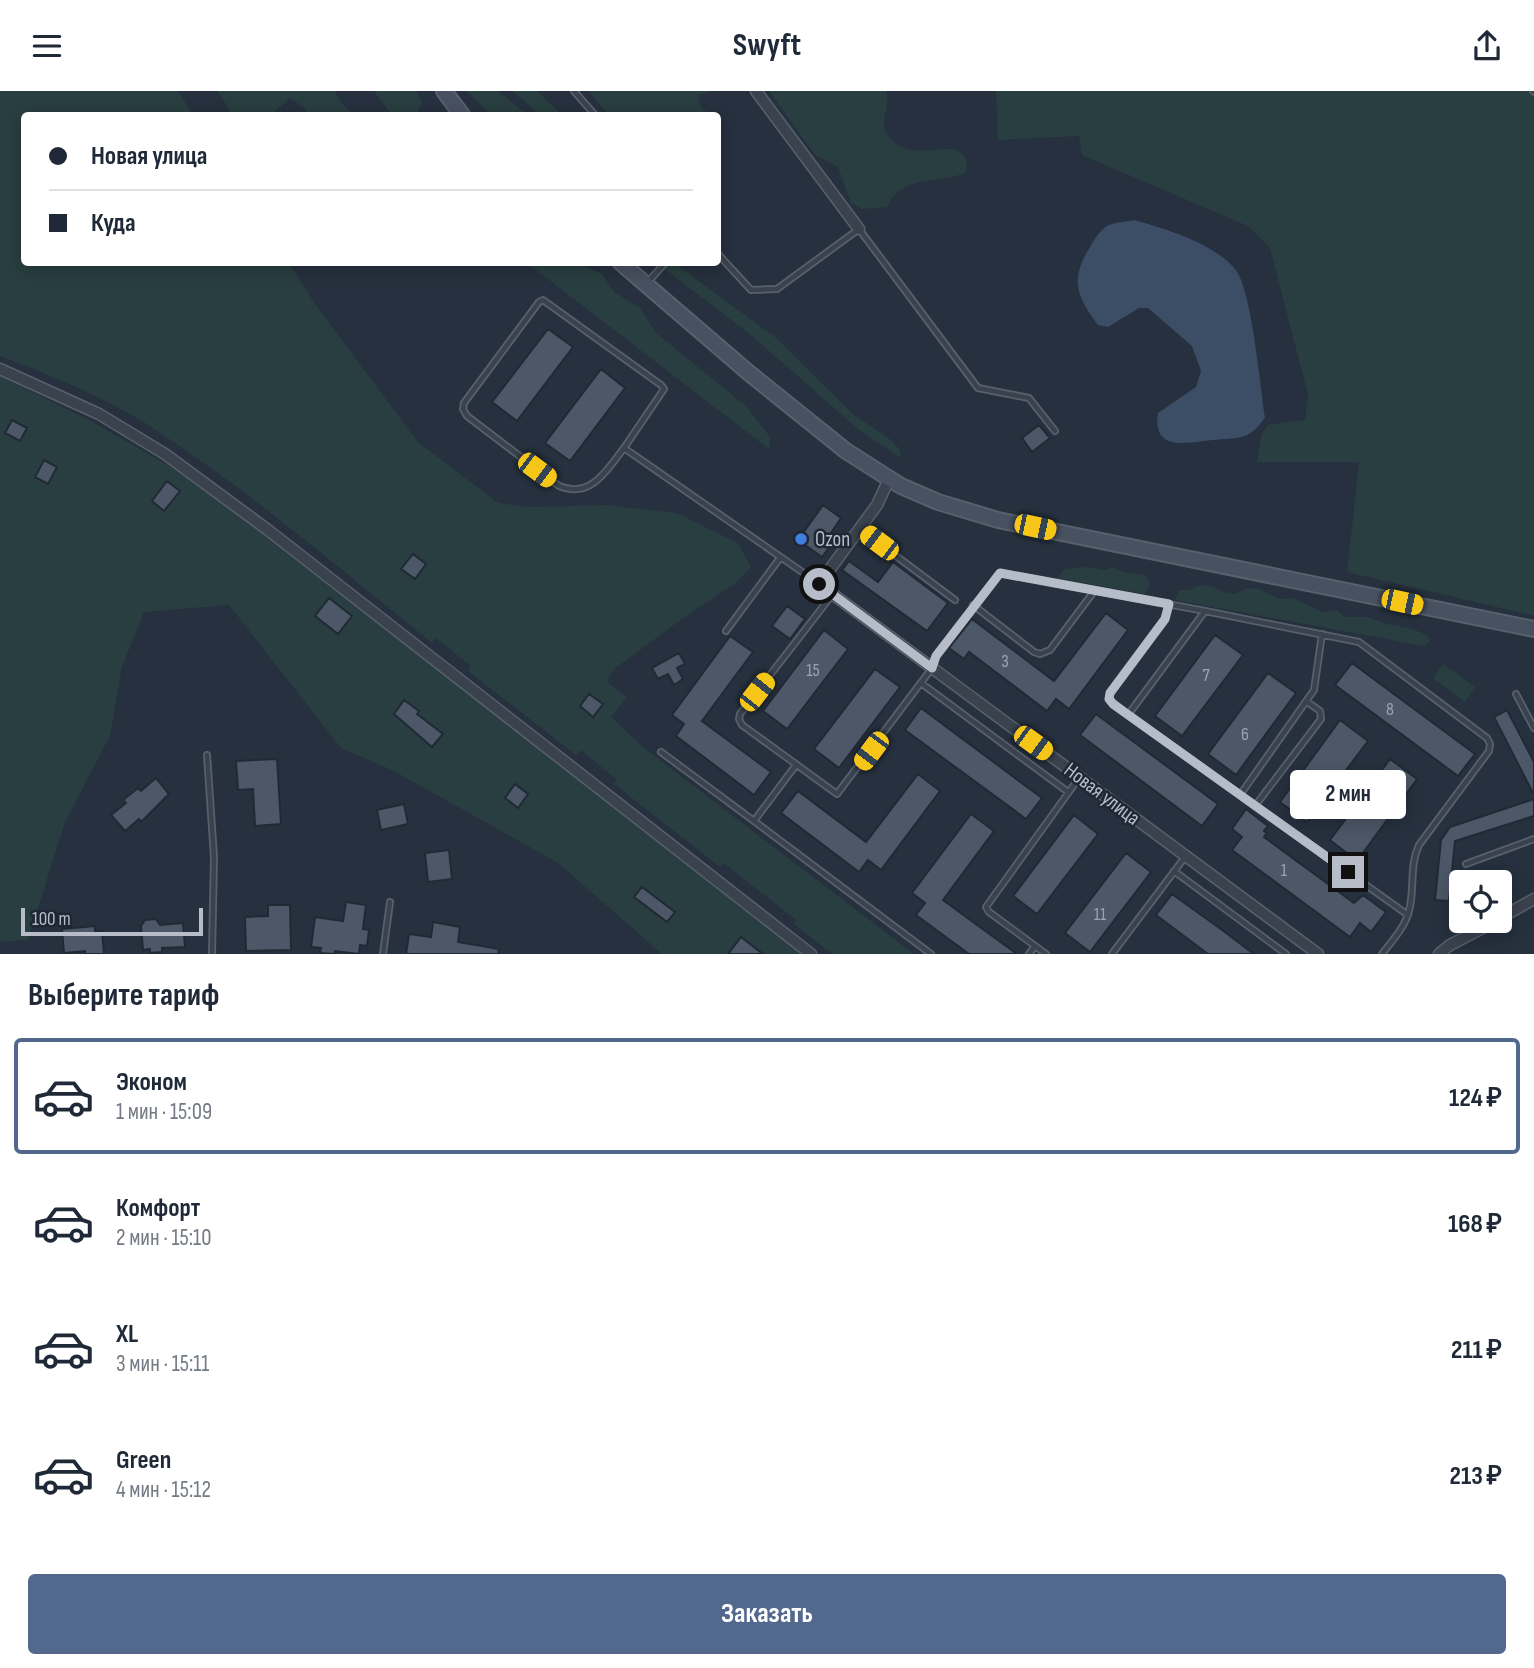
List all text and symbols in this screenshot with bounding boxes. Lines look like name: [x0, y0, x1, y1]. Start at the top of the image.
text: Swyft: [733, 26, 801, 65]
icon: menu: [28, 27, 66, 65]
icon: share: [1468, 27, 1506, 65]
text: Новая улица: [91, 141, 207, 172]
text: Куда: [91, 208, 136, 239]
car: [514, 449, 561, 491]
car: [1013, 512, 1058, 542]
car: [856, 522, 903, 564]
place label: Ozon: [815, 527, 850, 552]
marker: Ozon: [793, 531, 809, 547]
route start: [803, 568, 835, 600]
car: [1380, 587, 1425, 617]
house number: 3: [1001, 651, 1009, 672]
house number: 15: [806, 660, 820, 681]
house number: 7: [1202, 665, 1210, 686]
car: [736, 669, 779, 715]
house number: 8: [1386, 699, 1394, 720]
car: [1010, 722, 1057, 764]
house number: 6: [1241, 724, 1249, 745]
car: [850, 728, 893, 774]
street label: Новая улица: [1059, 757, 1145, 831]
callout: 2 мин: [1290, 771, 1406, 819]
text: 2 мин: [1325, 780, 1371, 808]
route end: [1332, 856, 1364, 888]
house number: 1: [1281, 860, 1288, 881]
map controls: [1449, 870, 1512, 933]
button: locate: [1449, 870, 1512, 933]
house number: 11: [1094, 904, 1107, 925]
scale bar: [21, 905, 203, 937]
text: 100 m: [32, 908, 71, 931]
text: Выберите тариф: [28, 976, 219, 1015]
icon: car: [32, 1065, 95, 1128]
text: Эконом: [116, 1067, 187, 1098]
text: 124 ₽: [1449, 1083, 1502, 1114]
text: 1 мин · 15:09: [116, 1098, 212, 1126]
icon: car: [32, 1191, 95, 1254]
text: Комфорт: [116, 1193, 200, 1224]
text: 168 ₽: [1448, 1209, 1502, 1240]
text: 2 мин · 15:10: [116, 1224, 211, 1252]
icon: car: [32, 1317, 95, 1380]
text: XL: [116, 1319, 138, 1350]
text: 211 ₽: [1451, 1335, 1502, 1366]
text: 3 мин · 15:11: [116, 1350, 209, 1378]
icon: car: [32, 1443, 95, 1506]
text: Green: [116, 1445, 171, 1476]
text: 213 ₽: [1450, 1461, 1502, 1492]
text: 4 мин · 15:12: [116, 1476, 211, 1504]
button: Заказать: [28, 1574, 1506, 1654]

